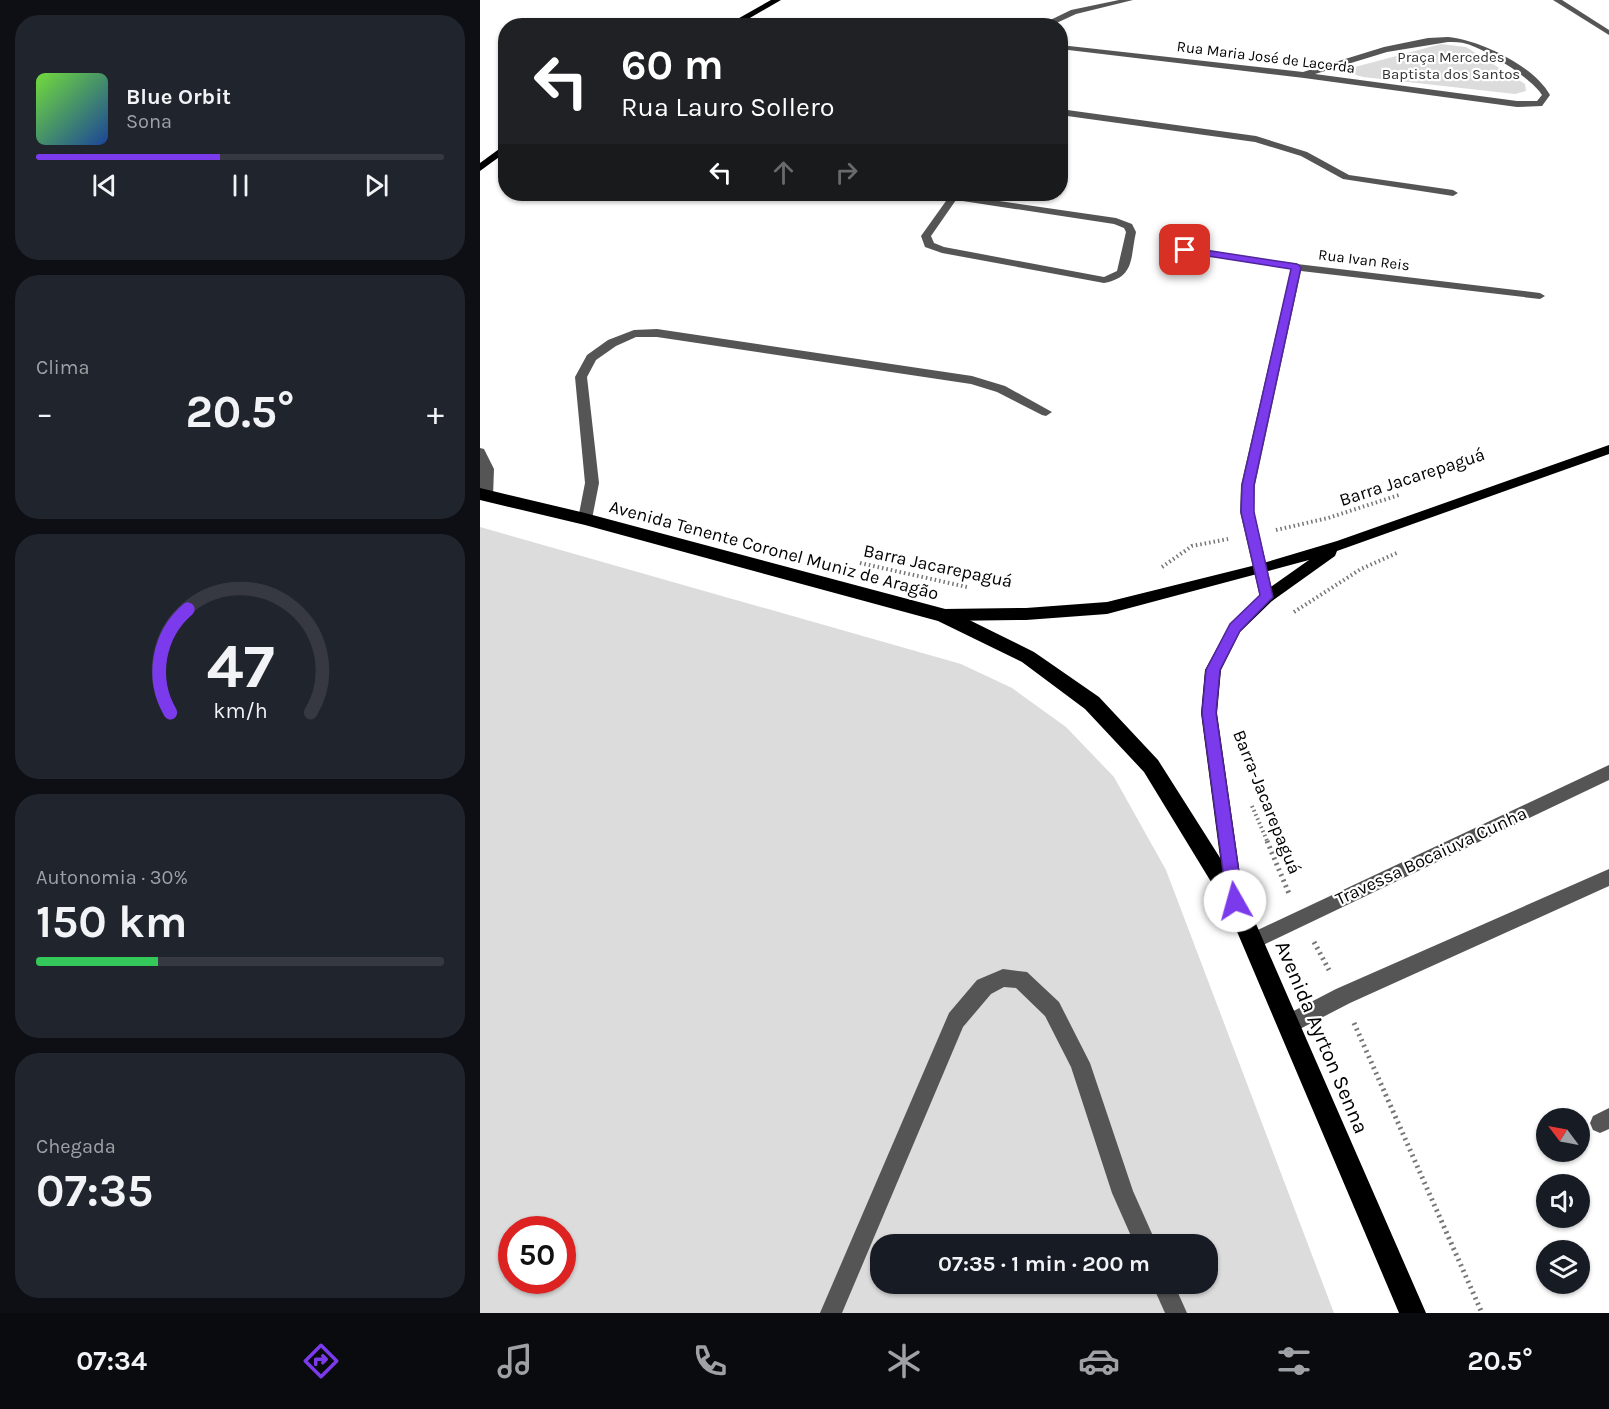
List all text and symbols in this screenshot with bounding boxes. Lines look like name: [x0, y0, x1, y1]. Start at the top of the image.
street label: Rua Maria José de Lacerda: [1176, 37, 1356, 77]
text: 60 m: [621, 40, 724, 90]
icon: left: [522, 42, 600, 120]
park label: Praça Mercedes Baptista dos Santos: [1382, 48, 1520, 83]
text: Blue Orbit: [126, 84, 231, 110]
text: Rua Lauro Sollero: [621, 91, 835, 123]
text: Sona: [126, 110, 172, 133]
icon: left: [704, 156, 737, 189]
icon: ahead: [767, 156, 800, 189]
icon: right: [830, 156, 863, 189]
icon: previous: [88, 169, 121, 202]
icon: pause: [224, 169, 257, 202]
icon: next: [360, 169, 393, 202]
pin: [1159, 224, 1210, 275]
icon: arrive: [1168, 233, 1201, 266]
street label: Rua Ivan Reis: [1317, 245, 1411, 275]
text: Clima: [36, 356, 90, 379]
text: 20.5°: [185, 386, 295, 438]
text: −: [36, 394, 53, 432]
text: +: [427, 394, 444, 432]
street label: Barra Jacarepaguá: [1336, 443, 1488, 511]
street label: Avenida Tenente Coronel Muniz de Aragão: [607, 495, 941, 605]
street label: Barra Jacarepaguá: [861, 539, 1015, 593]
text: 47: [206, 631, 274, 704]
text: km/h: [213, 699, 267, 724]
street label: Barra-Jacarepaguá: [1228, 727, 1306, 877]
street label: Travessa Bocaiuva Cunha: [1332, 802, 1530, 910]
text: Autonomia · 30%: [36, 866, 188, 889]
position arrow: [1203, 869, 1267, 933]
text: 150 km: [36, 896, 187, 948]
street label: Avenida Ayrton Senna: [1270, 937, 1374, 1137]
north arrow: [1536, 1108, 1590, 1162]
map controls: [1536, 1108, 1590, 1294]
text: Chegada: [36, 1135, 116, 1158]
text: 07:35: [36, 1165, 153, 1217]
button: sound: [1536, 1174, 1590, 1228]
speed limit sign: 50: [498, 1216, 576, 1294]
button: layers: [1536, 1240, 1590, 1294]
text: 07:35 · 1 min · 200 m: [938, 1251, 1150, 1277]
icon: directions: [300, 1340, 342, 1382]
icon: music: [494, 1340, 536, 1382]
icon: phone: [689, 1340, 731, 1382]
icon: climate: [883, 1340, 925, 1382]
icon: car: [1078, 1340, 1120, 1382]
icon: filters: [1273, 1340, 1315, 1382]
text: 07:34: [76, 1345, 147, 1377]
text: 20.5°: [1467, 1345, 1533, 1377]

